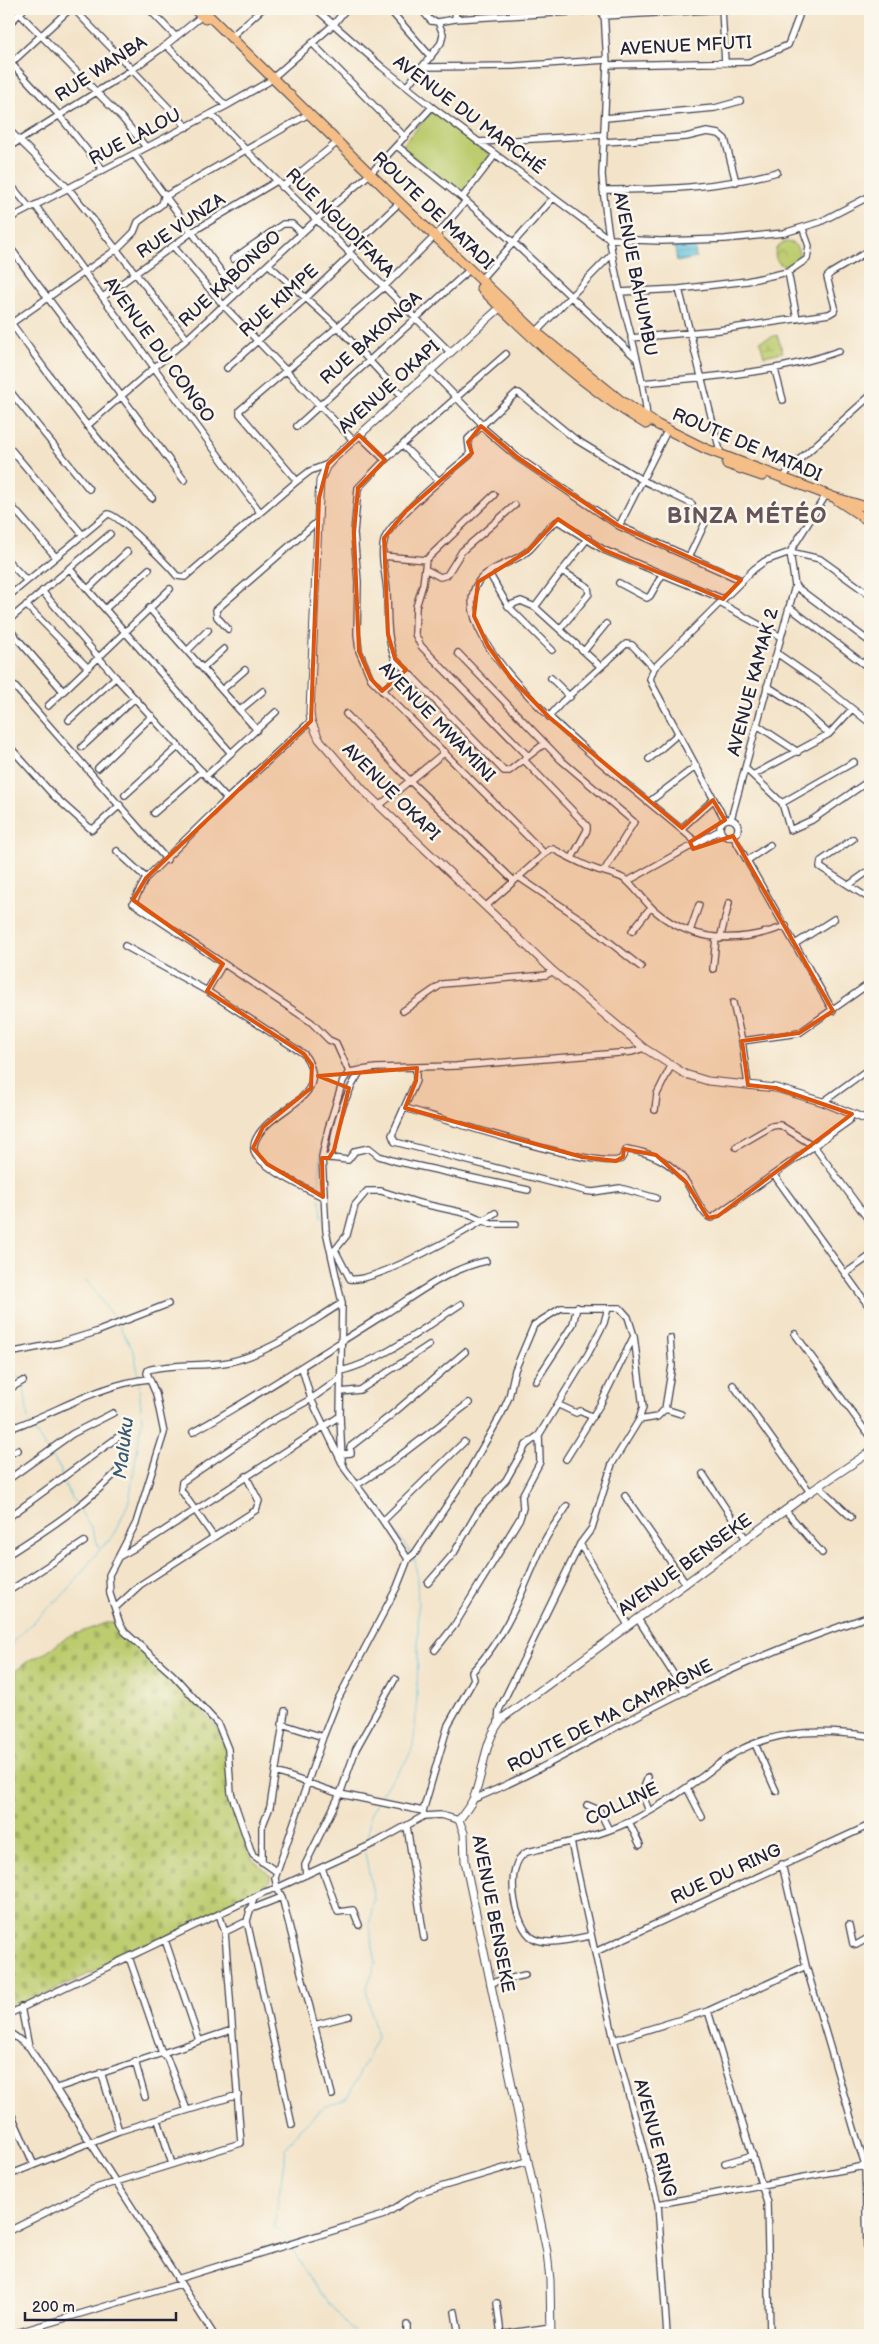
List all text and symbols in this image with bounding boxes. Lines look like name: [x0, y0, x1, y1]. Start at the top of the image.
street label: RUE WANBA: [51, 32, 151, 106]
street label: AVENUE MFUTI: [620, 32, 752, 60]
street label: AVENUE DU MARCHÉ: [389, 50, 550, 179]
street label: RUE LALOU: [86, 104, 184, 170]
street label: ROUTE DE MATADI: [368, 148, 498, 274]
street label: RUE NGUDIFAKA: [281, 164, 399, 282]
street label: RUE VUNZA: [133, 189, 229, 263]
street label: AVENUE BAHUMBU: [609, 190, 661, 358]
street label: RUE KABONGO: [175, 226, 285, 332]
street label: RUE KIMPE: [235, 260, 323, 342]
street label: AVENUE DU CONGO: [99, 273, 219, 427]
street label: RUE BAKONGA: [316, 287, 426, 389]
street label: AVENUE OKAPI: [334, 336, 444, 438]
street label: ROUTE DE MATADI: [669, 404, 825, 486]
district label: BINZA MÉTÉO: [667, 501, 827, 530]
street label: AVENUE KAMAK 2: [723, 605, 783, 758]
street label: AVENUE MWAMINI: [375, 658, 499, 786]
street label: AVENUE OKAPI: [338, 739, 444, 845]
water label: Maluku: [109, 1415, 139, 1480]
street label: AVENUE BENSEKE: [614, 1509, 756, 1620]
street label: ROUTE DE MA CAMPAGNE: [504, 1655, 716, 1777]
street label: COLLINE: [582, 1778, 662, 1830]
street label: AVENUE BENSEKE: [467, 1834, 519, 1995]
street label: RUE DU RING: [668, 1839, 784, 1909]
street label: AVENUE RING: [629, 2077, 681, 2199]
scale bar: [25, 2289, 176, 2321]
text: 200 m: [32, 2298, 75, 2317]

